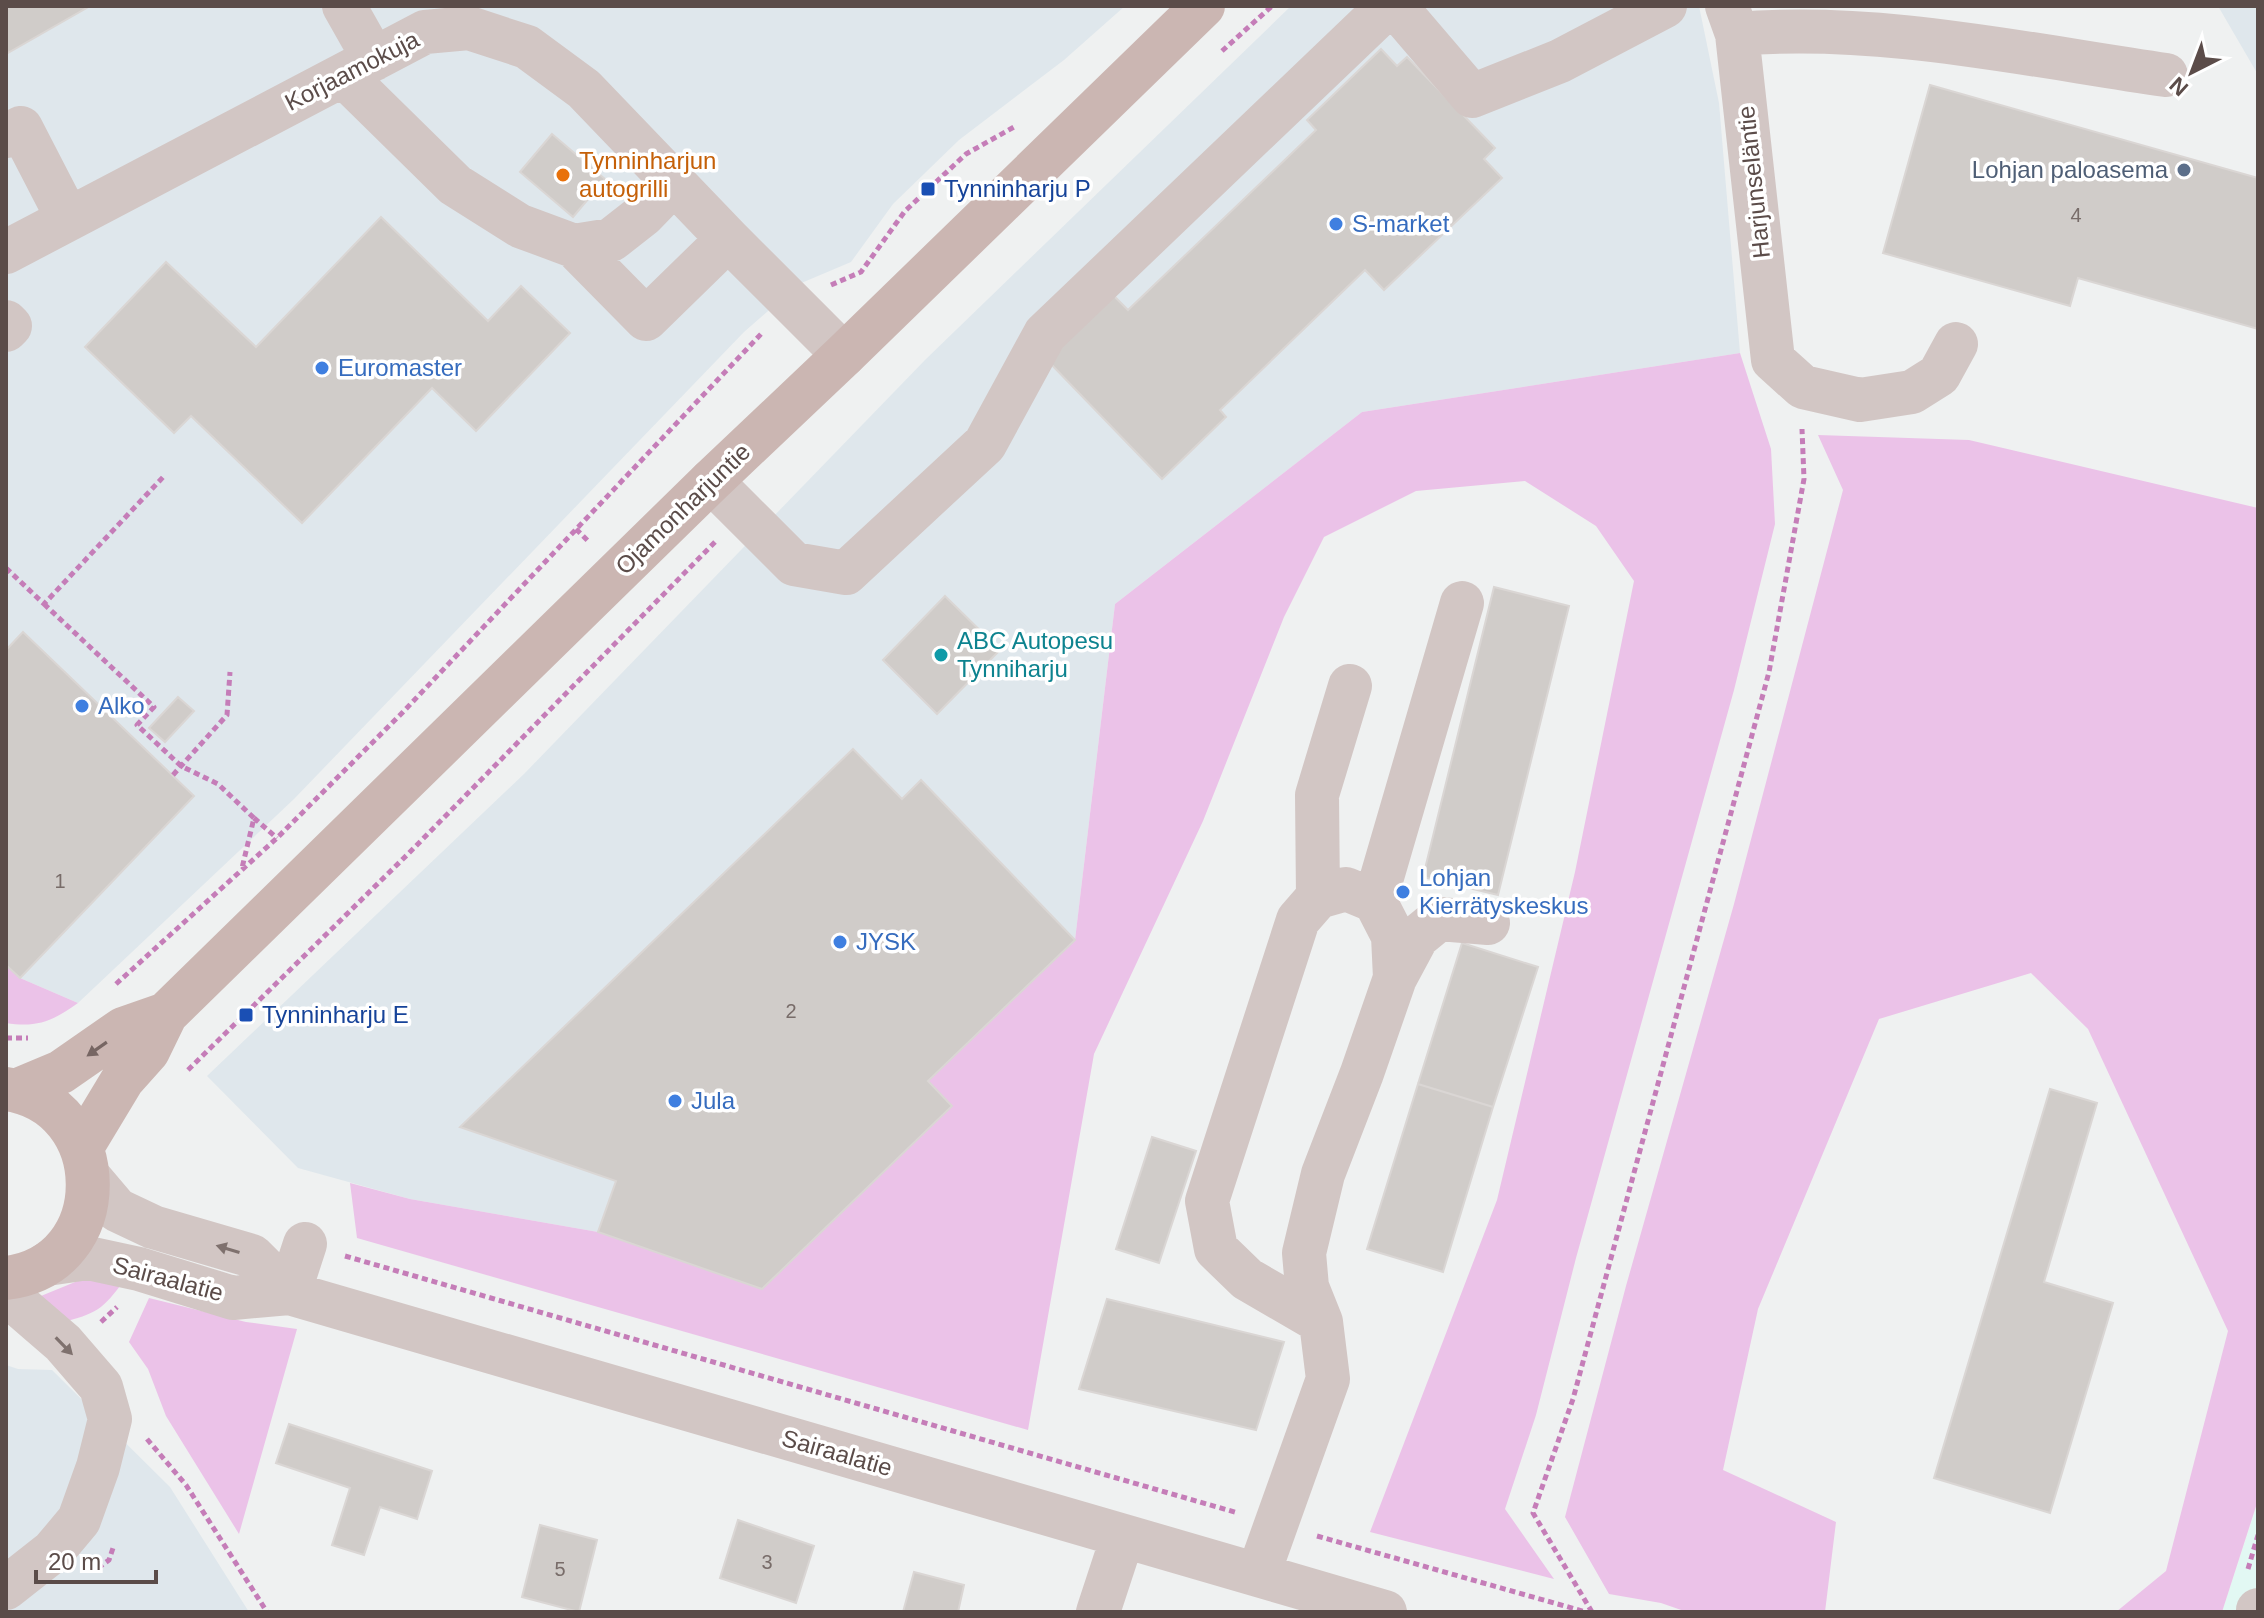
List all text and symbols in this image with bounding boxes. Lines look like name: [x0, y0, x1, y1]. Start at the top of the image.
street label: Korjaamokuja: [280, 25, 424, 116]
north arrow: [2152, 32, 2232, 112]
text: N: [2165, 72, 2193, 101]
street label: Harjunseläntie: [1732, 104, 1775, 260]
place label: Tynninharjun autogrilli: [579, 147, 716, 202]
place label: Lohjan paloasema: [1972, 156, 2169, 183]
marker: Lohjan paloasema: [2175, 161, 2193, 179]
marker: Tynninharjun autogrilli: [554, 166, 572, 184]
place label: Tynninharju P: [944, 175, 1091, 202]
marker: Tynninharju P: [919, 180, 937, 198]
house number: 4: [2070, 204, 2082, 226]
place label: S-market: [1352, 210, 1450, 237]
marker: S-market: [1327, 215, 1345, 233]
place label: Euromaster: [338, 354, 462, 381]
marker: Euromaster: [313, 359, 331, 377]
street label: Ojamonharjuntie: [610, 438, 755, 580]
place label: ABC Autopesu Tynniharju: [957, 627, 1113, 682]
marker: ABC Autopesu Tynniharju: [932, 646, 950, 664]
place label: Alko: [98, 692, 145, 719]
marker: Alko: [73, 697, 91, 715]
place label: Lohjan Kierrätyskeskus: [1419, 864, 1588, 919]
house number: 1: [54, 870, 66, 892]
marker: Lohjan Kierrätyskeskus: [1394, 883, 1412, 901]
place label: JYSK: [856, 928, 916, 955]
marker: JYSK: [831, 933, 849, 951]
house number: 2: [785, 1000, 797, 1022]
place label: Tynninharju E: [262, 1001, 409, 1028]
marker: Tynninharju E: [237, 1006, 255, 1024]
one-way arrow: [86, 1041, 107, 1056]
place label: Jula: [691, 1087, 736, 1114]
marker: Jula: [666, 1092, 684, 1110]
one-way arrow: [215, 1242, 239, 1255]
street label: Sairaalatie: [110, 1251, 226, 1306]
one-way arrow: [54, 1336, 73, 1355]
street label: Sairaalatie: [779, 1424, 895, 1481]
scale bar: [36, 1534, 156, 1584]
text: 20 m: [48, 1548, 101, 1575]
house number: 3: [761, 1551, 773, 1573]
house number: 5: [554, 1558, 566, 1580]

